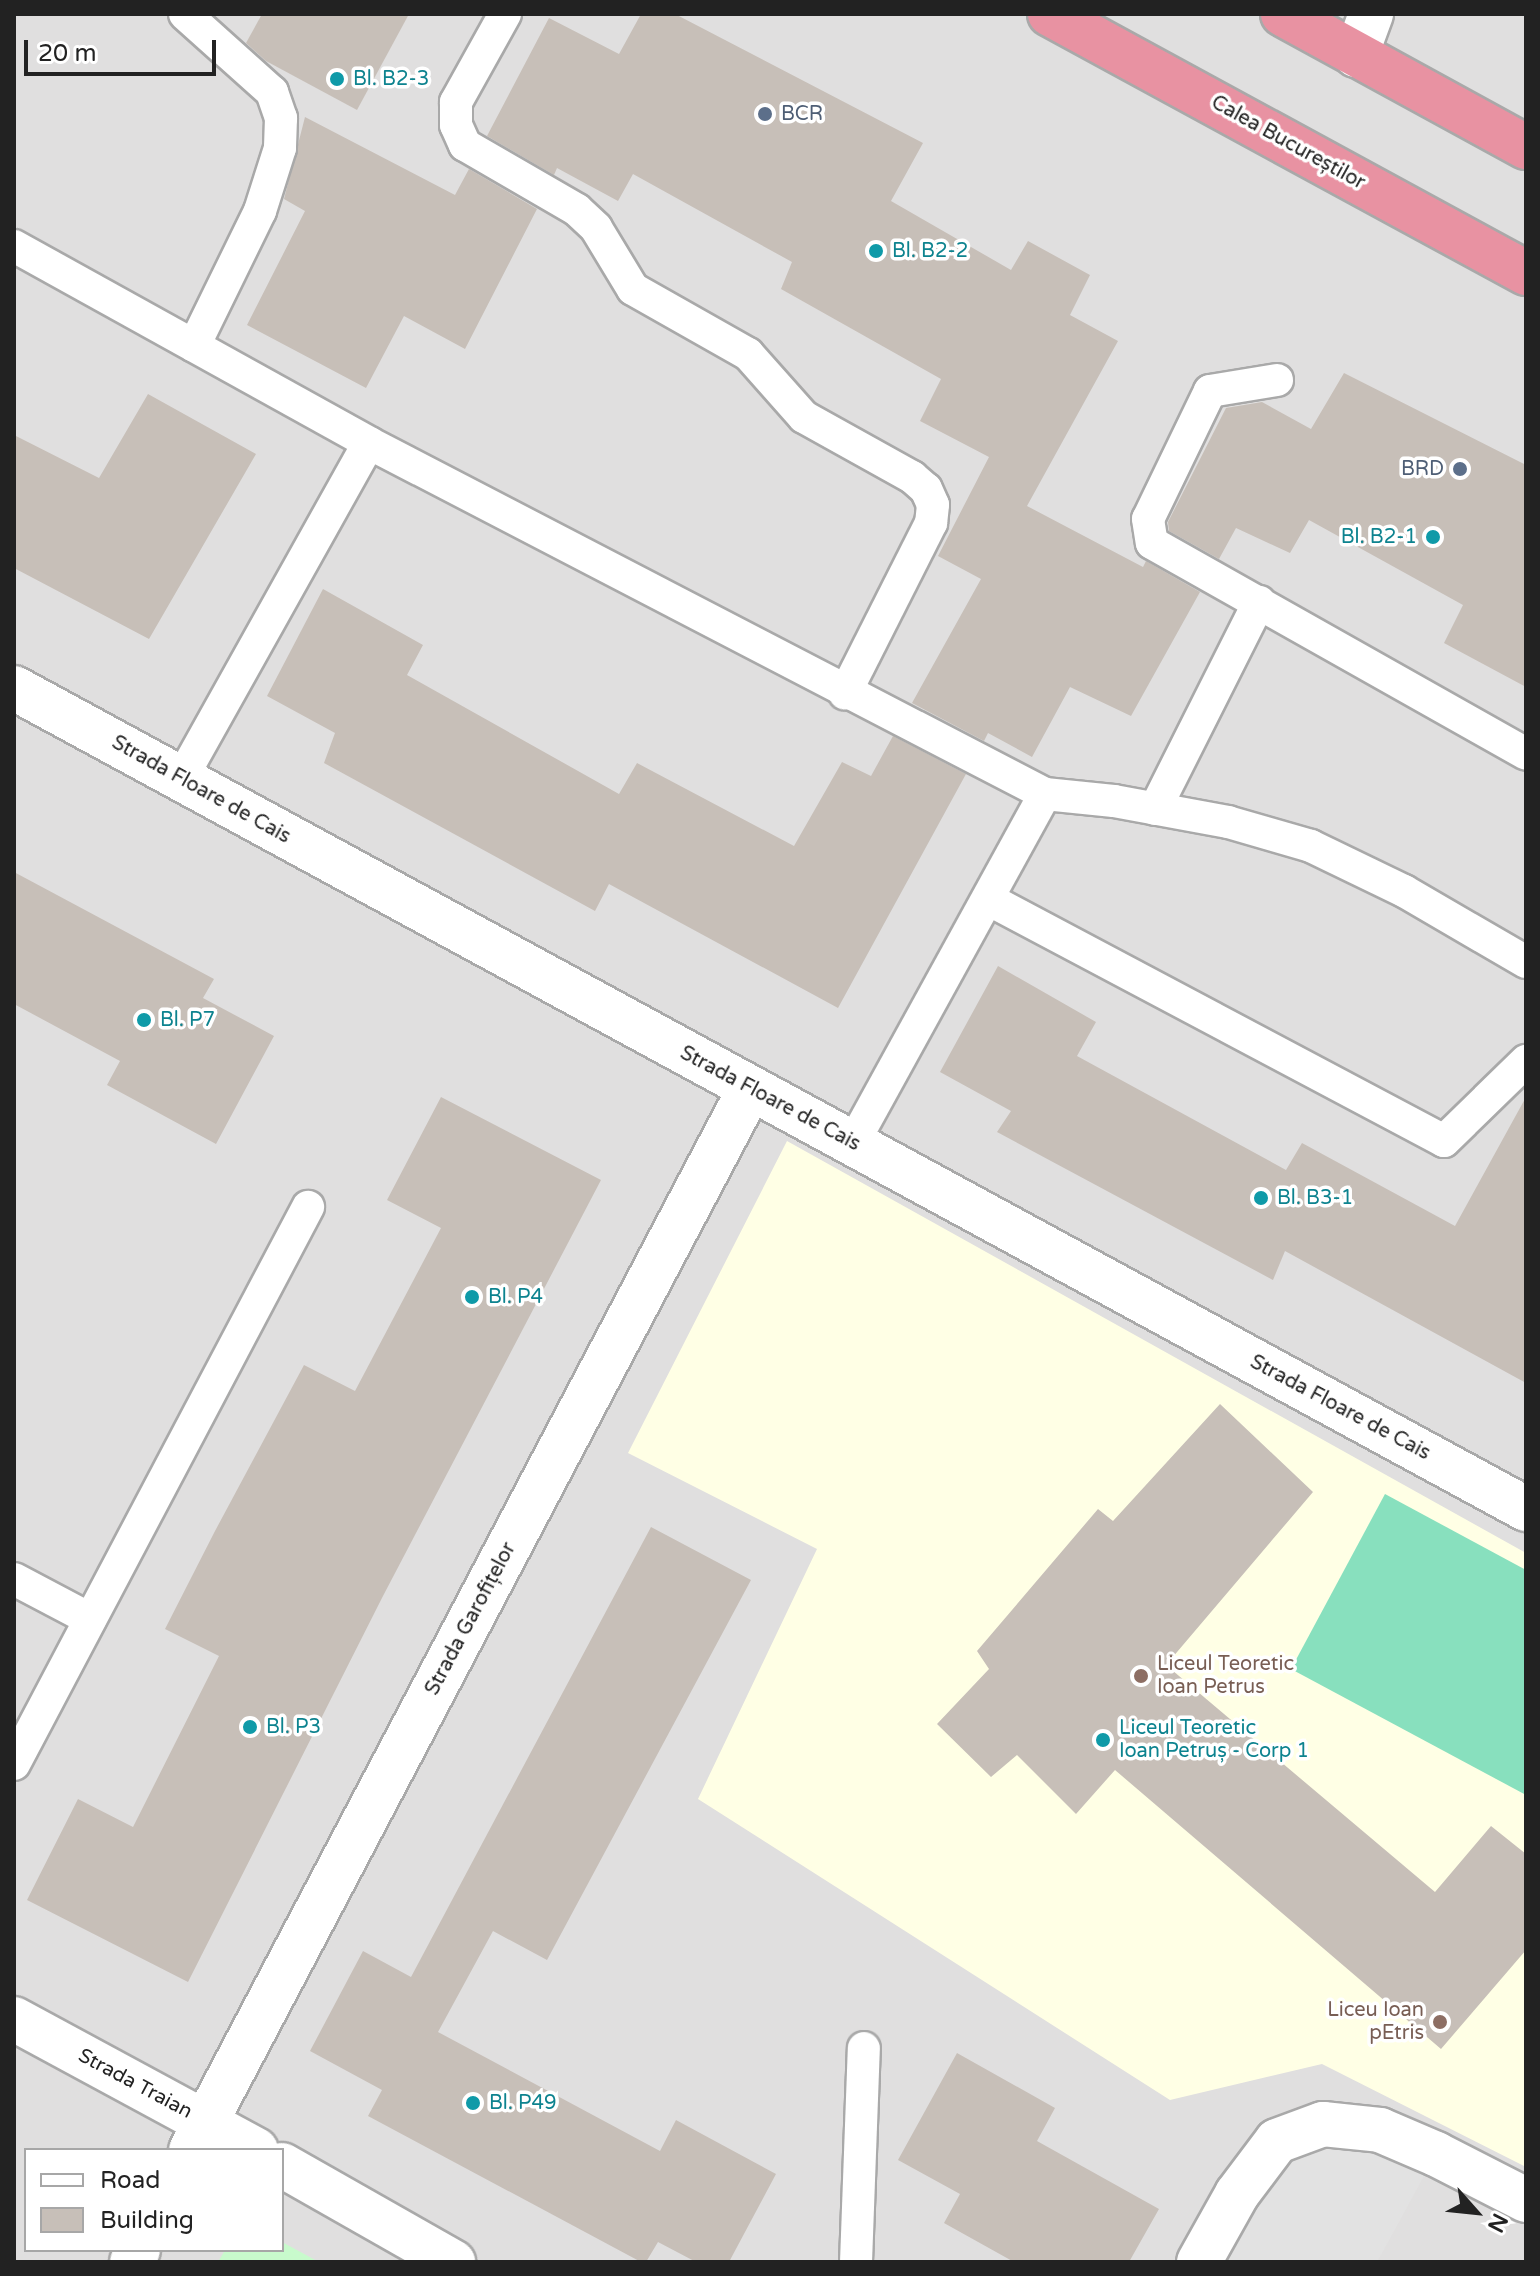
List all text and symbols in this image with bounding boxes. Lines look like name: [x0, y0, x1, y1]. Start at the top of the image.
scale bar: [28, 24, 220, 74]
text: 20 m: [38, 39, 96, 68]
place label: Bl. B2-3: [353, 67, 429, 91]
marker: Bl. B2-3: [328, 70, 346, 88]
street label: Calea Bucureștilor: [1207, 91, 1369, 195]
place label: BCR: [781, 102, 823, 126]
marker: BCR: [756, 105, 774, 123]
place label: Bl. B2-2: [892, 239, 968, 263]
marker: Bl. B2-2: [867, 242, 885, 260]
place label: BRD: [1401, 457, 1444, 481]
marker: BRD: [1451, 460, 1469, 478]
place label: Bl. B2-1: [1341, 525, 1417, 549]
marker: Bl. B2-1: [1424, 528, 1442, 546]
street label: Strada Floare de Cais: [107, 731, 295, 849]
place label: Bl. P7: [160, 1008, 215, 1032]
marker: Bl. P7: [135, 1011, 153, 1029]
street label: Strada Floare de Cais: [676, 1041, 864, 1157]
place label: Bl. B3-1: [1277, 1186, 1353, 1210]
marker: Bl. B3-1: [1252, 1189, 1270, 1207]
place label: Bl. P4: [488, 1285, 543, 1309]
marker: Bl. P4: [463, 1288, 481, 1306]
street label: Strada Floare de Cais: [1246, 1350, 1434, 1466]
street label: Strada Garofițelor: [421, 1538, 521, 1700]
place label: Liceul Teoretic Ioan Petrus: [1157, 1652, 1294, 1699]
marker: Liceul Teoretic Ioan Petrus: [1132, 1667, 1150, 1685]
place label: Bl. P3: [266, 1715, 321, 1739]
place label: Liceul Teoretic Ioan Petruș - Corp 1: [1119, 1716, 1309, 1763]
marker: Bl. P3: [241, 1718, 259, 1736]
marker: Liceul Teoretic Ioan Petruș - Corp 1: [1094, 1731, 1112, 1749]
place label: Liceu Ioan pEtris: [1327, 1998, 1424, 2045]
marker: Liceu Ioan pEtris: [1431, 2013, 1449, 2031]
street label: Strada Traian: [74, 2044, 196, 2124]
place label: Bl. P49: [489, 2091, 557, 2115]
marker: Bl. P49: [464, 2094, 482, 2112]
legend: [24, 2148, 284, 2252]
text: Road: [100, 2166, 160, 2195]
north arrow: [1436, 2172, 1516, 2252]
text: Building: [100, 2206, 194, 2235]
text: N: [1482, 2209, 1513, 2237]

